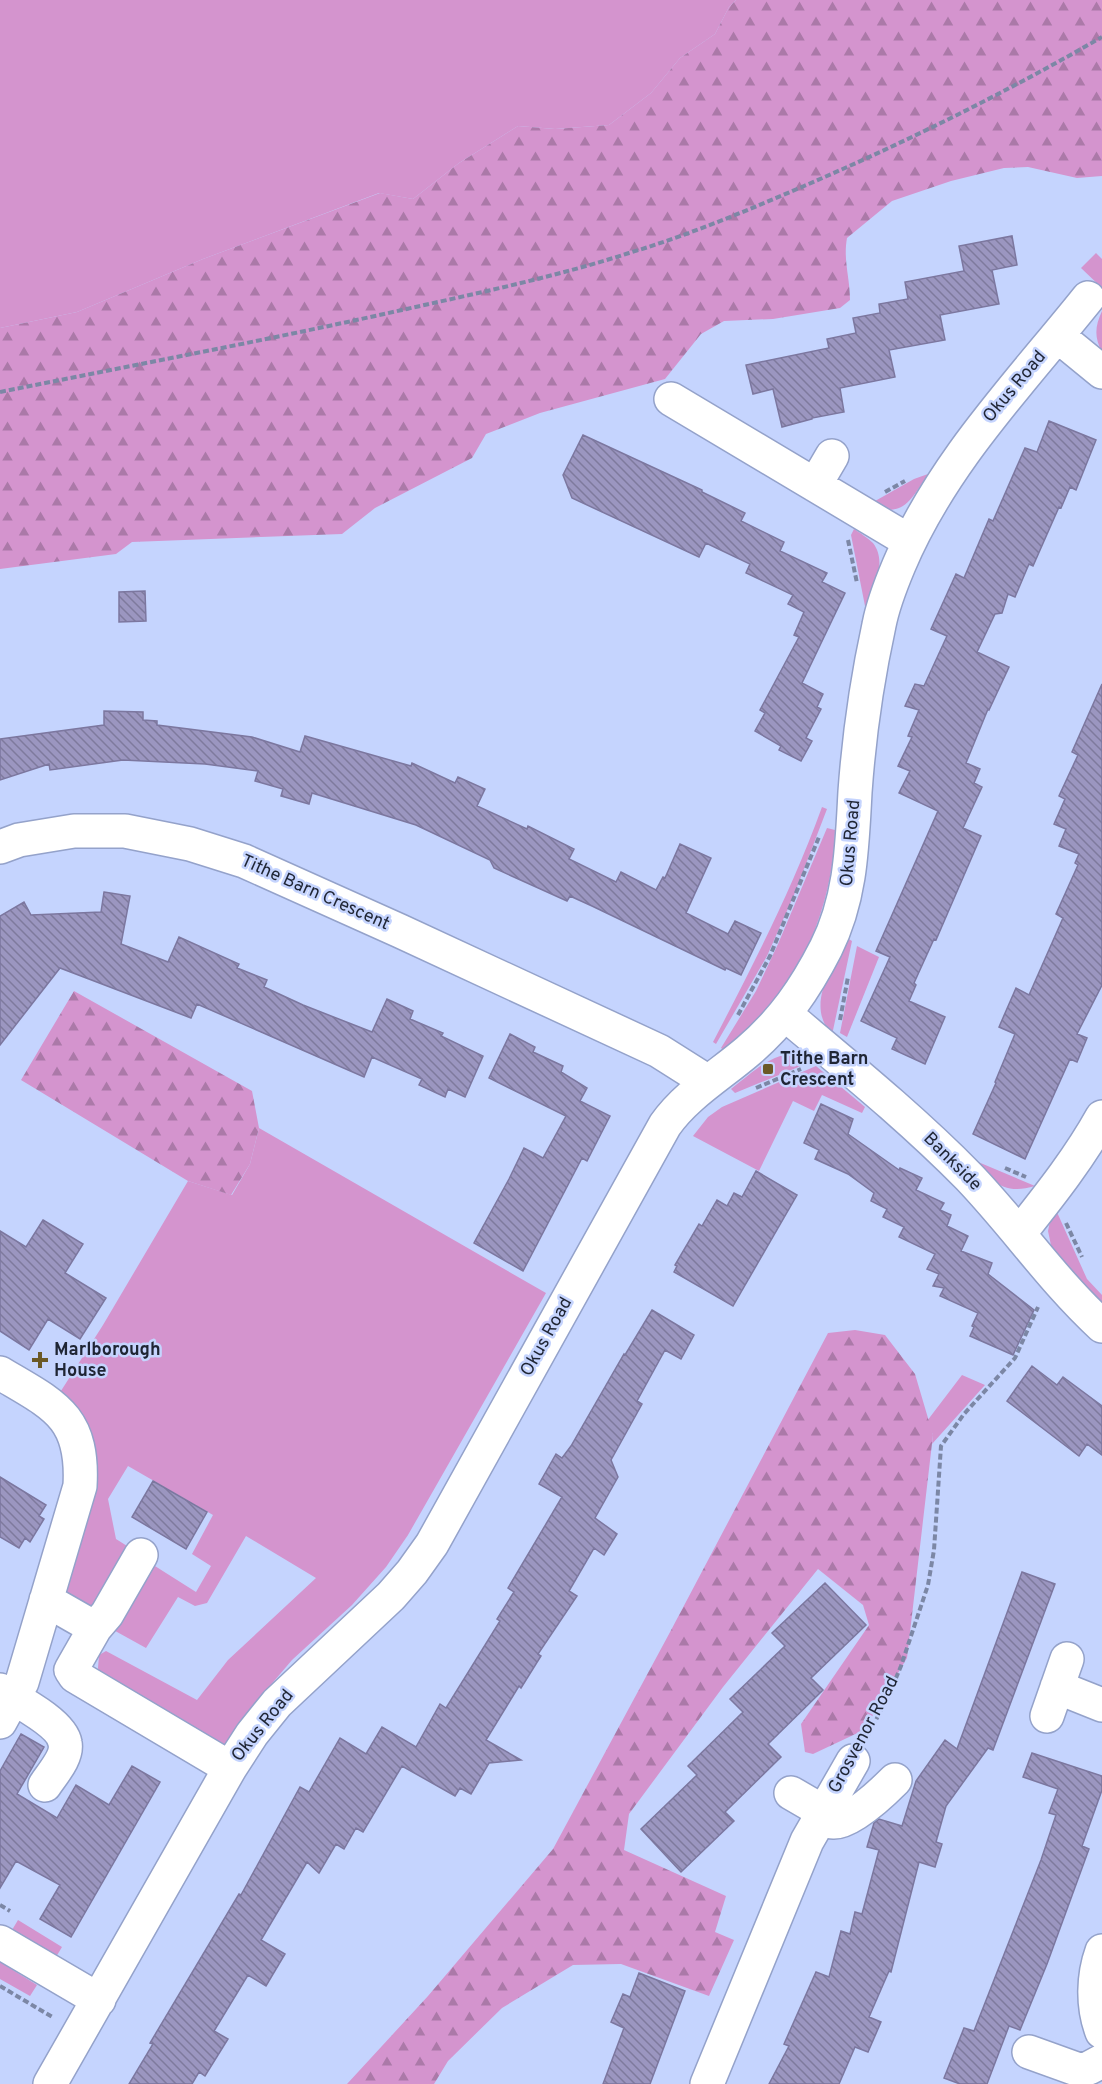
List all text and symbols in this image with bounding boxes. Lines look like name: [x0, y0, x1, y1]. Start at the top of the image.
street label: Okus Road: [978, 346, 1052, 428]
street label: Okus Road: [836, 799, 866, 887]
street label: Tithe Barn Crescent: [237, 850, 393, 936]
place label: Tithe Barn Crescent: [780, 1048, 869, 1092]
marker: Tithe Barn Crescent: [761, 1062, 775, 1076]
street label: Bankside: [918, 1128, 986, 1196]
street label: Okus Road: [516, 1293, 578, 1381]
place label: Marlborough House: [54, 1339, 161, 1383]
marker: Marlborough House: [31, 1351, 49, 1369]
street label: Grosvenor Road: [824, 1673, 904, 1797]
street label: Okus Road: [227, 1685, 299, 1767]

